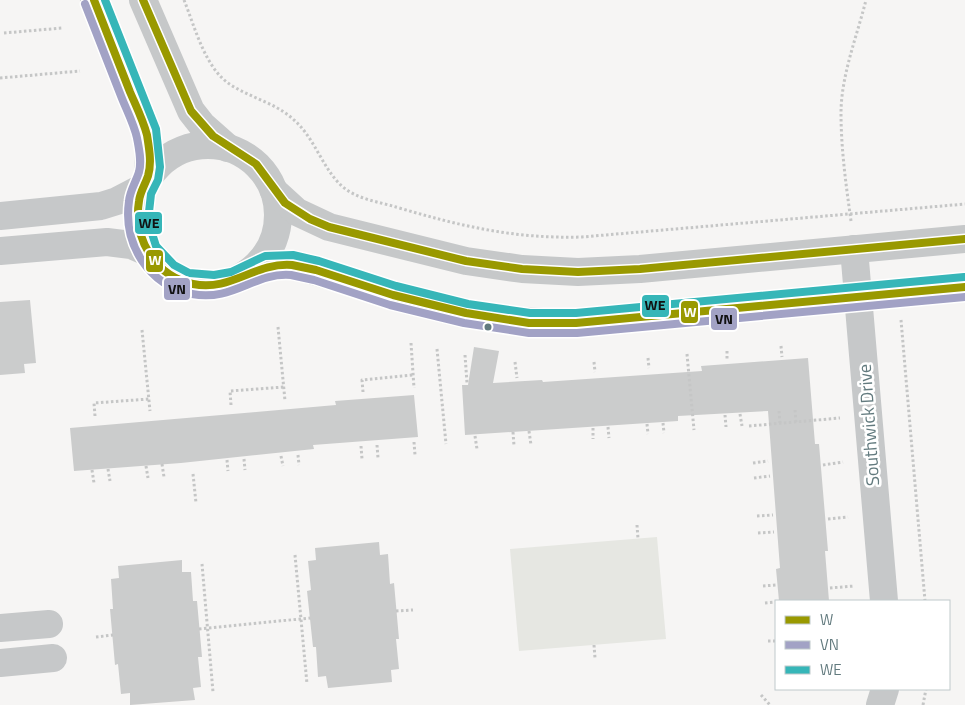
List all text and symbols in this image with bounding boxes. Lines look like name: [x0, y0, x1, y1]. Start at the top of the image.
line badge: WE: [134, 211, 163, 235]
text: WE: [139, 212, 160, 233]
line badge: W: [145, 249, 164, 273]
text: W: [148, 249, 162, 270]
line badge: VN: [163, 277, 191, 301]
text: VN: [168, 278, 186, 299]
line badge: WE: [641, 294, 670, 318]
text: WE: [645, 294, 666, 315]
line badge: W: [680, 300, 699, 324]
text: W: [683, 301, 697, 322]
line badge: VN: [710, 307, 738, 331]
text: VN: [715, 308, 733, 329]
unlabelled marker: [483, 322, 493, 332]
street label: Southwick Drive: [851, 363, 886, 487]
legend: [775, 600, 950, 690]
text: W: [820, 608, 833, 631]
text: VN: [820, 633, 839, 656]
text: WE: [820, 658, 842, 681]

